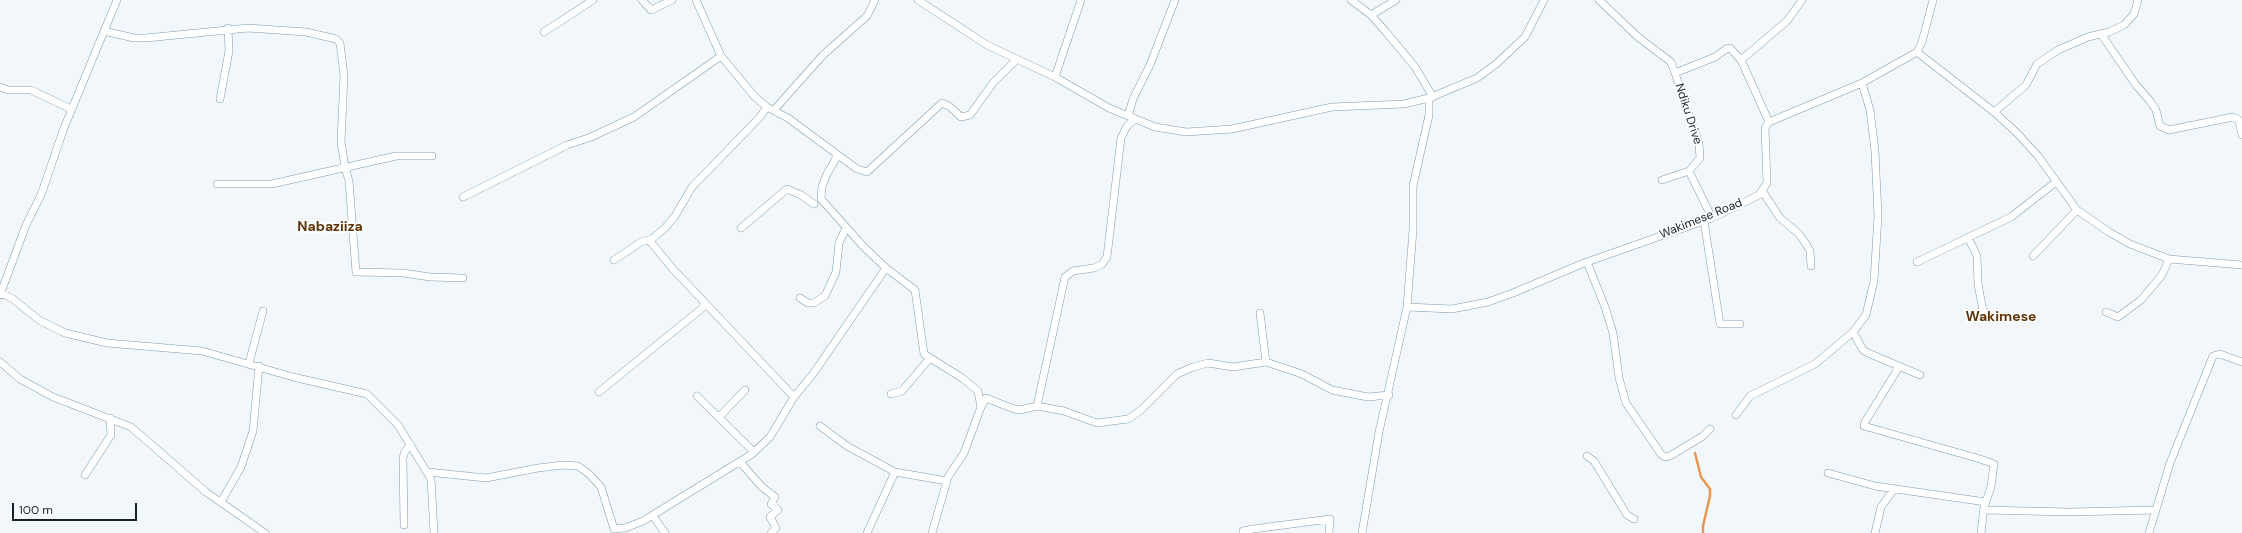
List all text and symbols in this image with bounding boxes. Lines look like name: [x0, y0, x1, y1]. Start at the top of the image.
street label: Ndiku Drive: [1671, 82, 1705, 146]
street label: Wakimese Road: [1658, 196, 1744, 242]
district label: Nabaziiza: [297, 219, 363, 235]
district label: Wakimese: [1965, 309, 2037, 325]
scale bar: [14, 495, 139, 521]
text: 100 m: [19, 502, 53, 518]

